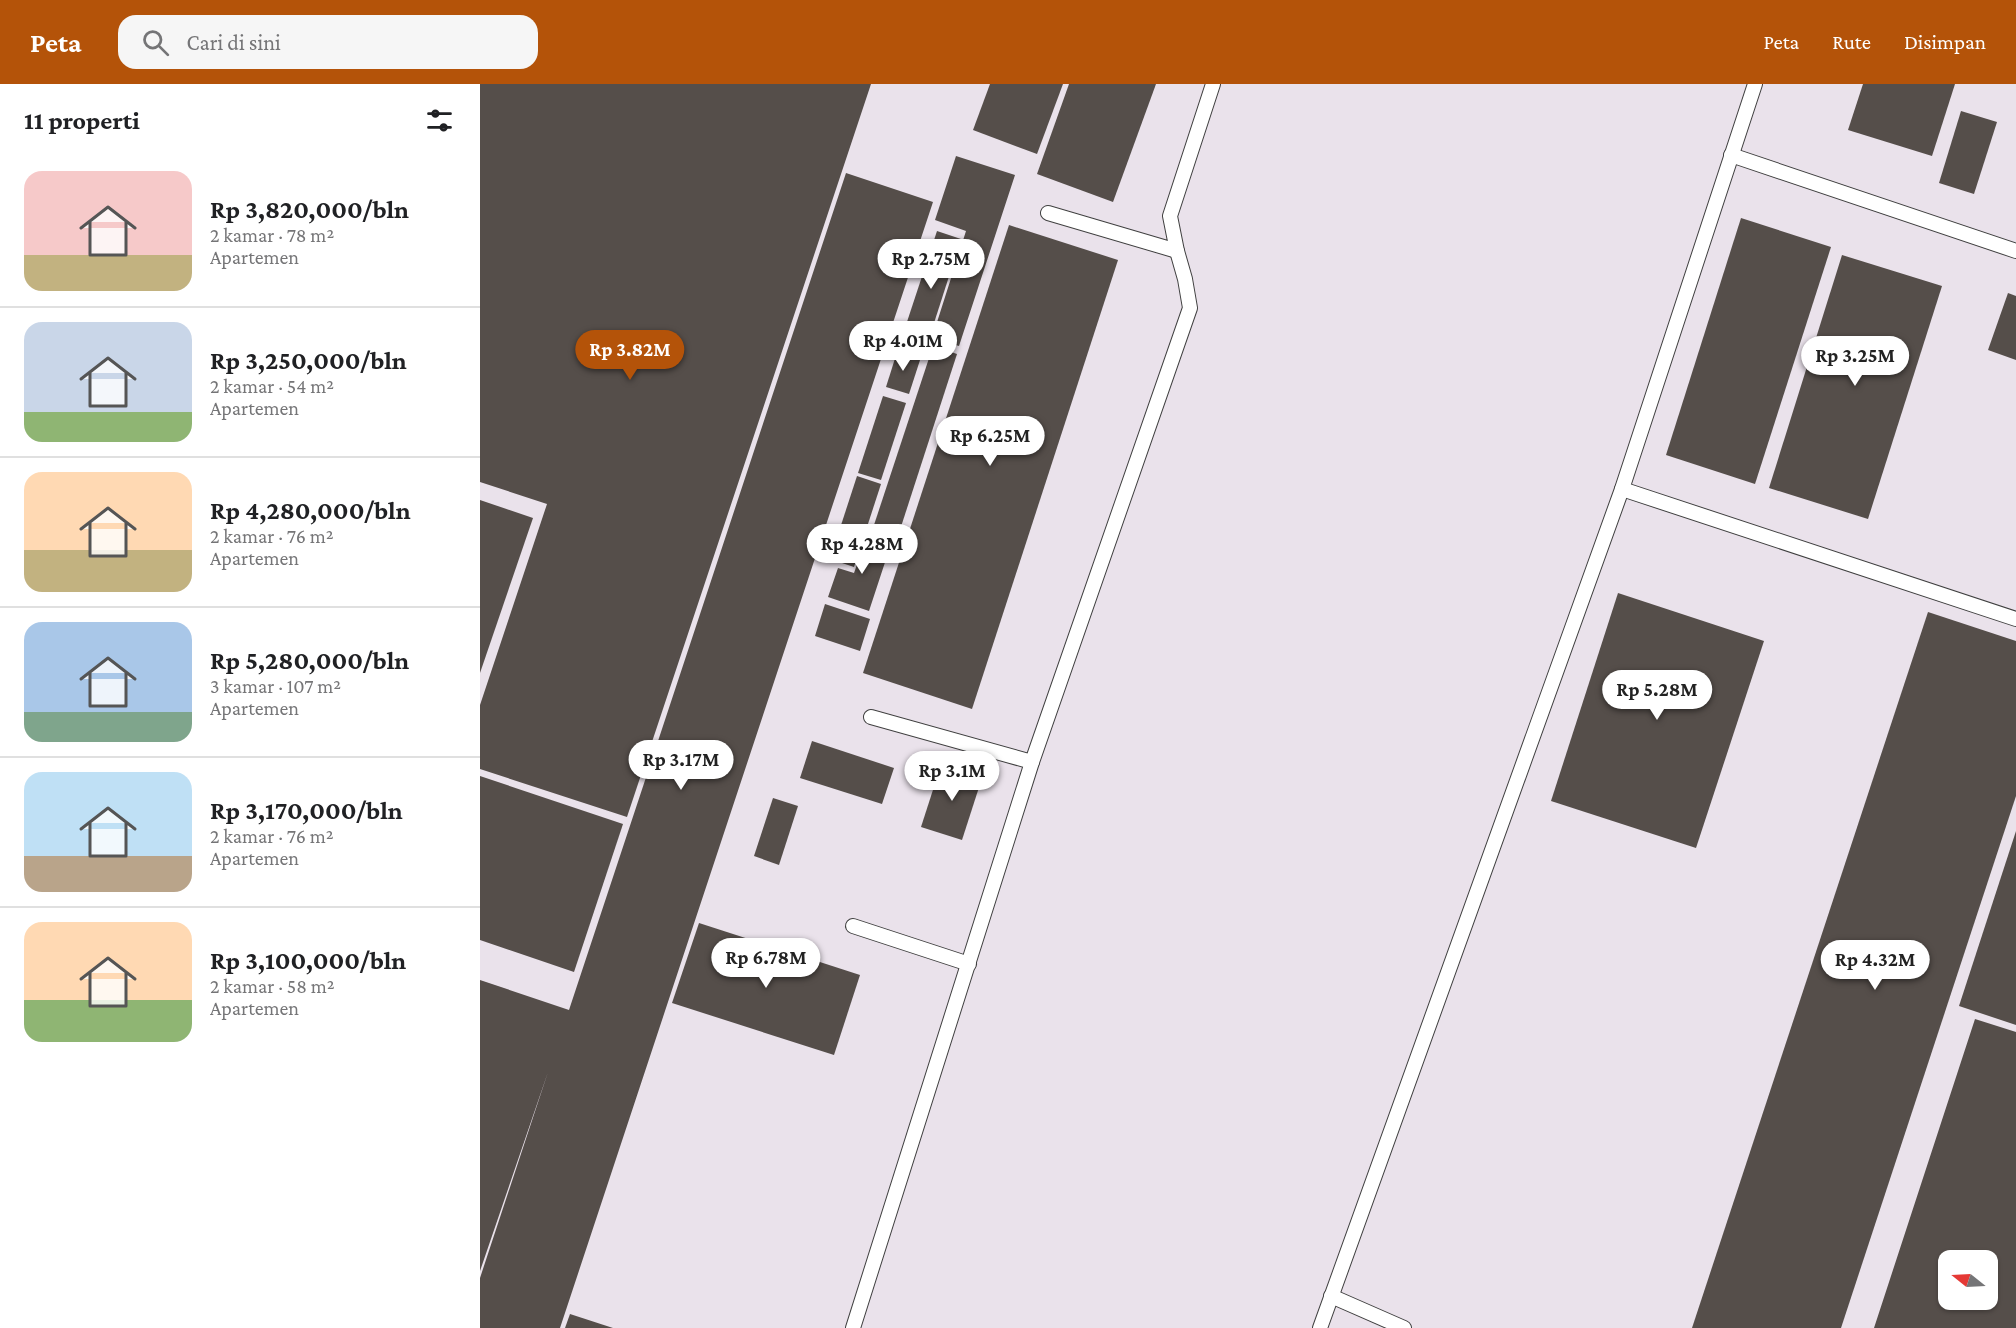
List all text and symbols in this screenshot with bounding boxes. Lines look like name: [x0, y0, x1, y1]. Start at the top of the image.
search box: [118, 15, 538, 69]
icon: search: [139, 26, 172, 59]
text: Peta: [30, 27, 82, 58]
text: Cari di sini: [187, 30, 281, 55]
text: Peta: [1763, 30, 1799, 54]
text: Rute: [1832, 30, 1871, 54]
text: Disimpan: [1904, 30, 1986, 54]
icon: filters: [423, 104, 456, 137]
text: 11 properti: [24, 106, 140, 135]
icon: home: [72, 195, 144, 267]
text: Rp 3,820,000/bln: [210, 195, 409, 224]
text: 2 kamar · 78 m²: [210, 224, 334, 246]
pin: Rp 2.75M: [869, 239, 993, 290]
text: Apartemen: [210, 246, 299, 268]
text: Rp 2.75M: [892, 247, 970, 269]
pin: Rp 4.01M: [841, 321, 965, 372]
text: Rp 4.01M: [863, 329, 943, 351]
pin: Rp 3.82M: [568, 330, 692, 381]
pin: Rp 3.25M: [1793, 336, 1917, 387]
text: Rp 3.82M: [589, 338, 671, 360]
text: Rp 3.25M: [1815, 344, 1895, 366]
icon: home: [72, 346, 144, 418]
text: Rp 3,250,000/bln: [210, 346, 407, 375]
text: 2 kamar · 54 m²: [210, 375, 334, 397]
text: Apartemen: [210, 397, 299, 419]
pin: Rp 6.25M: [928, 416, 1052, 467]
text: Rp 6.25M: [950, 424, 1030, 446]
icon: home: [72, 496, 144, 568]
text: Rp 4,280,000/bln: [210, 496, 411, 525]
pin: Rp 4.28M: [800, 524, 924, 575]
text: 2 kamar · 76 m²: [210, 525, 334, 547]
text: Rp 4.28M: [821, 532, 903, 554]
text: Apartemen: [210, 547, 299, 569]
icon: home: [72, 646, 144, 718]
text: Rp 5,280,000/bln: [210, 646, 409, 675]
pin: Rp 5.28M: [1595, 670, 1719, 721]
text: 3 kamar · 107 m²: [210, 675, 341, 697]
text: Rp 5.28M: [1616, 678, 1698, 700]
text: Apartemen: [210, 697, 299, 719]
pin: Rp 3.17M: [619, 740, 743, 791]
text: Rp 3.17M: [643, 748, 719, 770]
pin: Rp 3.1M: [897, 751, 1007, 802]
text: Rp 3.1M: [918, 759, 986, 781]
icon: home: [72, 796, 144, 868]
text: Rp 3,170,000/bln: [210, 796, 403, 825]
text: 2 kamar · 76 m²: [210, 825, 334, 847]
text: Apartemen: [210, 847, 299, 869]
pin: Rp 6.78M: [704, 938, 828, 989]
pin: Rp 4.32M: [1813, 940, 1937, 991]
icon: home: [72, 946, 144, 1018]
text: Rp 3,100,000/bln: [210, 946, 406, 975]
text: Rp 6.78M: [725, 946, 807, 968]
text: Rp 4.32M: [1835, 948, 1915, 970]
text: 2 kamar · 58 m²: [210, 975, 335, 997]
text: Apartemen: [210, 997, 299, 1019]
north arrow: [1938, 1250, 1998, 1310]
map controls: [1938, 1250, 1998, 1310]

